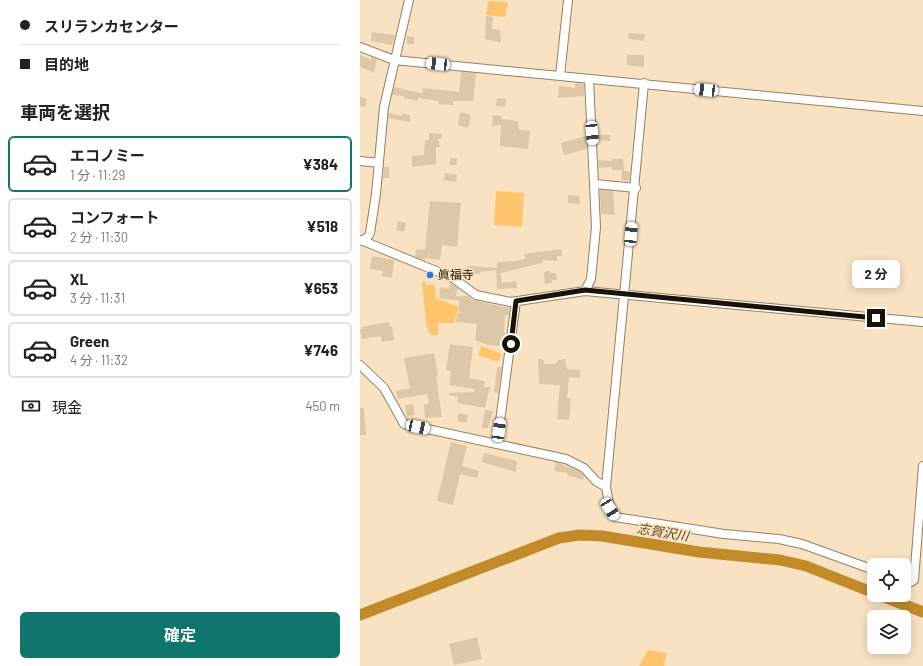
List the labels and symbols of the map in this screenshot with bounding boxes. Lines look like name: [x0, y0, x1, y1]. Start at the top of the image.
car: [425, 57, 451, 71]
car: [693, 83, 719, 97]
car: [585, 121, 599, 145]
car: [624, 221, 638, 247]
callout: 2 分: [852, 260, 900, 288]
place label: 眞福寺: [438, 267, 474, 281]
marker: 眞福寺: [425, 270, 435, 280]
route end: [867, 309, 885, 327]
route start: [502, 335, 520, 353]
car: [491, 417, 507, 443]
car: [405, 419, 431, 435]
car: [599, 496, 621, 522]
water label: 志賀沢川: [636, 520, 692, 544]

